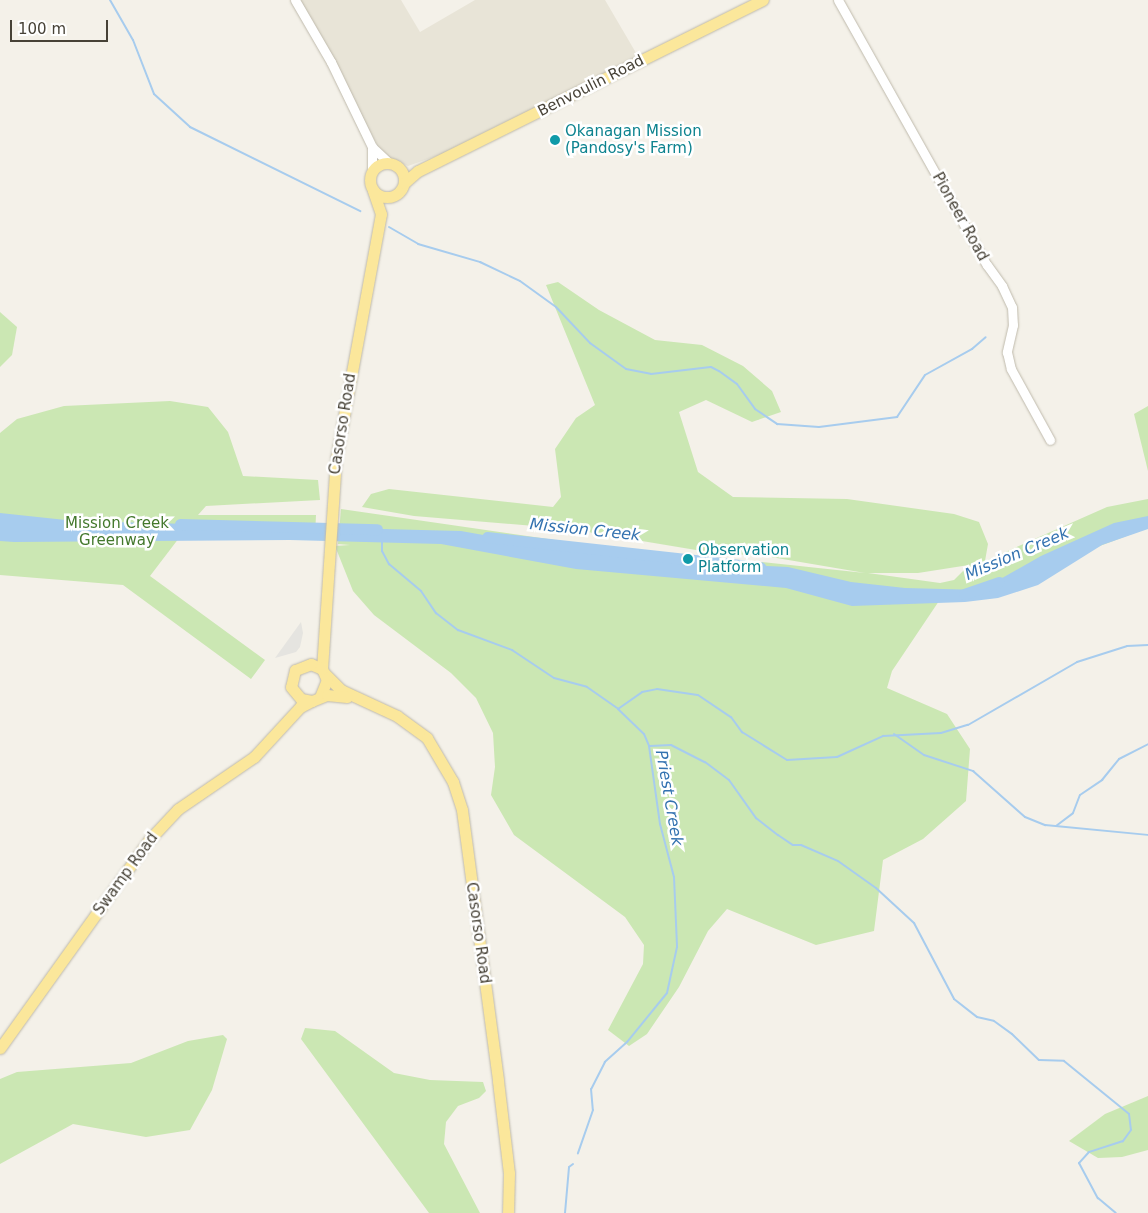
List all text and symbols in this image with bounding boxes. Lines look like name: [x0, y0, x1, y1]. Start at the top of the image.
scale bar: [12, 10, 110, 42]
text: 100 m: [18, 20, 66, 38]
street label: Benvoulin Road: [535, 51, 647, 121]
place label: Okanagan Mission (Pandosy's Farm): [565, 122, 702, 157]
marker: Okanagan Mission (Pandosy's Farm): [549, 134, 561, 146]
street label: Pioneer Road: [928, 170, 992, 264]
street label: Casorso Road: [326, 372, 360, 476]
park label: Mission Creek Greenway: [65, 514, 169, 549]
water label: Mission Creek: [529, 515, 641, 545]
water label: Mission Creek: [962, 523, 1072, 585]
place label: Observation Platform: [698, 541, 789, 576]
marker: Observation Platform: [682, 553, 694, 565]
water label: Priest Creek: [651, 749, 687, 847]
street label: Swamp Road: [90, 829, 162, 919]
street label: Casorso Road: [462, 881, 494, 985]

